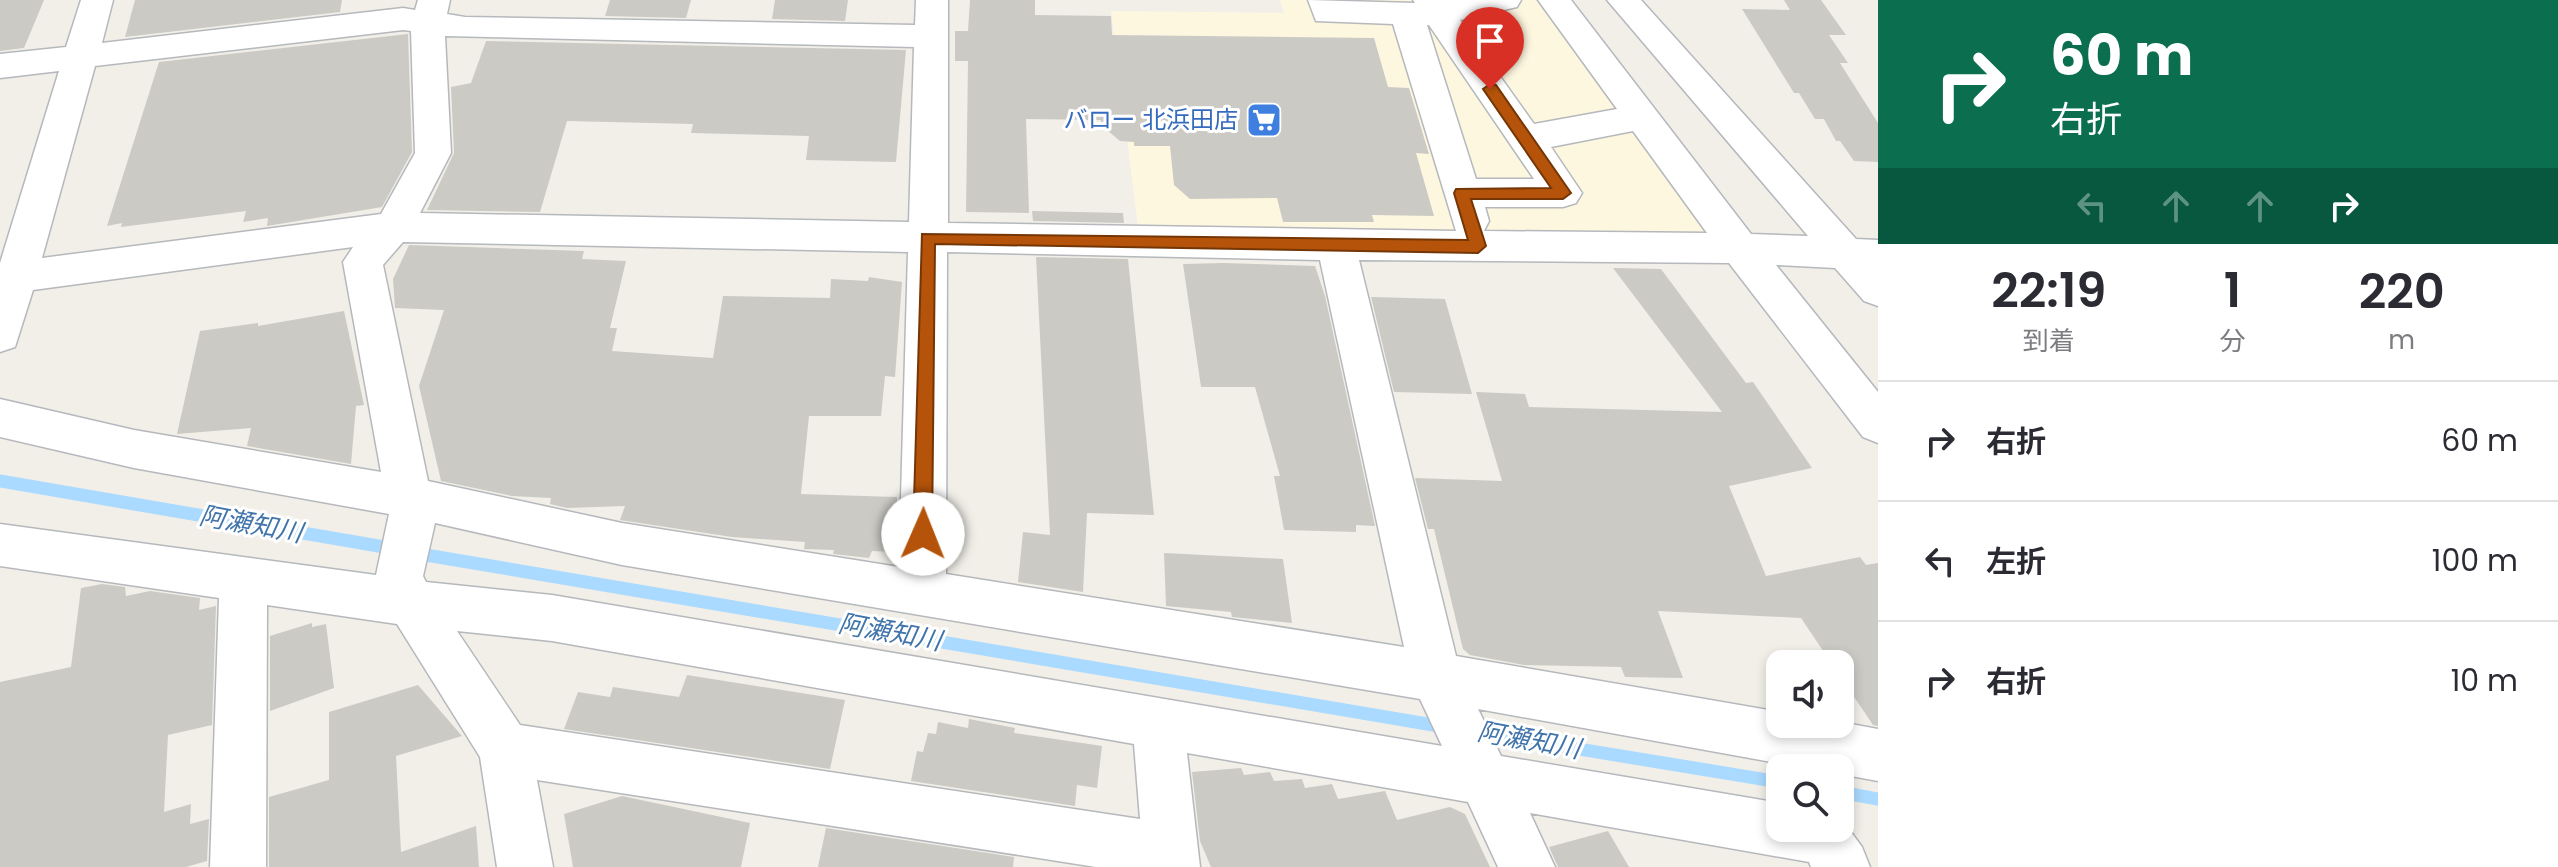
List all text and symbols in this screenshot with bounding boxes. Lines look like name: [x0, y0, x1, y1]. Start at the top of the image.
pin: [1456, 7, 1524, 89]
text: 60 m: [2050, 16, 2193, 95]
icon: arrive: [1468, 19, 1512, 63]
icon: right: [1918, 32, 2022, 136]
text: 右折: [2050, 94, 2122, 145]
supermarket icon: バロー 北浜田店: [1245, 101, 1283, 139]
place label: バロー 北浜田店: [1064, 103, 1238, 136]
icon: left: [2070, 184, 2114, 228]
icon: ahead: [2154, 184, 2198, 228]
icon: ahead: [2238, 184, 2282, 228]
icon: right: [2322, 184, 2366, 228]
text: 22:19: [1991, 257, 2106, 324]
text: 1: [2224, 257, 2241, 324]
text: 220: [2359, 258, 2445, 325]
text: m: [2388, 322, 2415, 358]
text: 到着: [2023, 323, 2075, 359]
text: 分: [2220, 323, 2246, 359]
icon: right: [1918, 419, 1962, 463]
text: 60 m: [2441, 419, 2518, 462]
text: 右折: [1986, 420, 2046, 463]
position arrow: [881, 492, 965, 576]
water label: 阿瀬知川: [197, 497, 308, 551]
icon: left: [1918, 539, 1962, 583]
text: 100 m: [2432, 539, 2518, 582]
text: 左折: [1986, 540, 2046, 583]
water label: 阿瀬知川: [836, 605, 947, 659]
map controls: [1766, 650, 1854, 842]
button: sound: [1766, 650, 1854, 738]
icon: right: [1918, 659, 1962, 703]
text: 10 m: [2451, 659, 2518, 702]
text: 右折: [1986, 660, 2046, 703]
water label: 阿瀬知川: [1475, 713, 1586, 767]
button: search: [1766, 754, 1854, 842]

